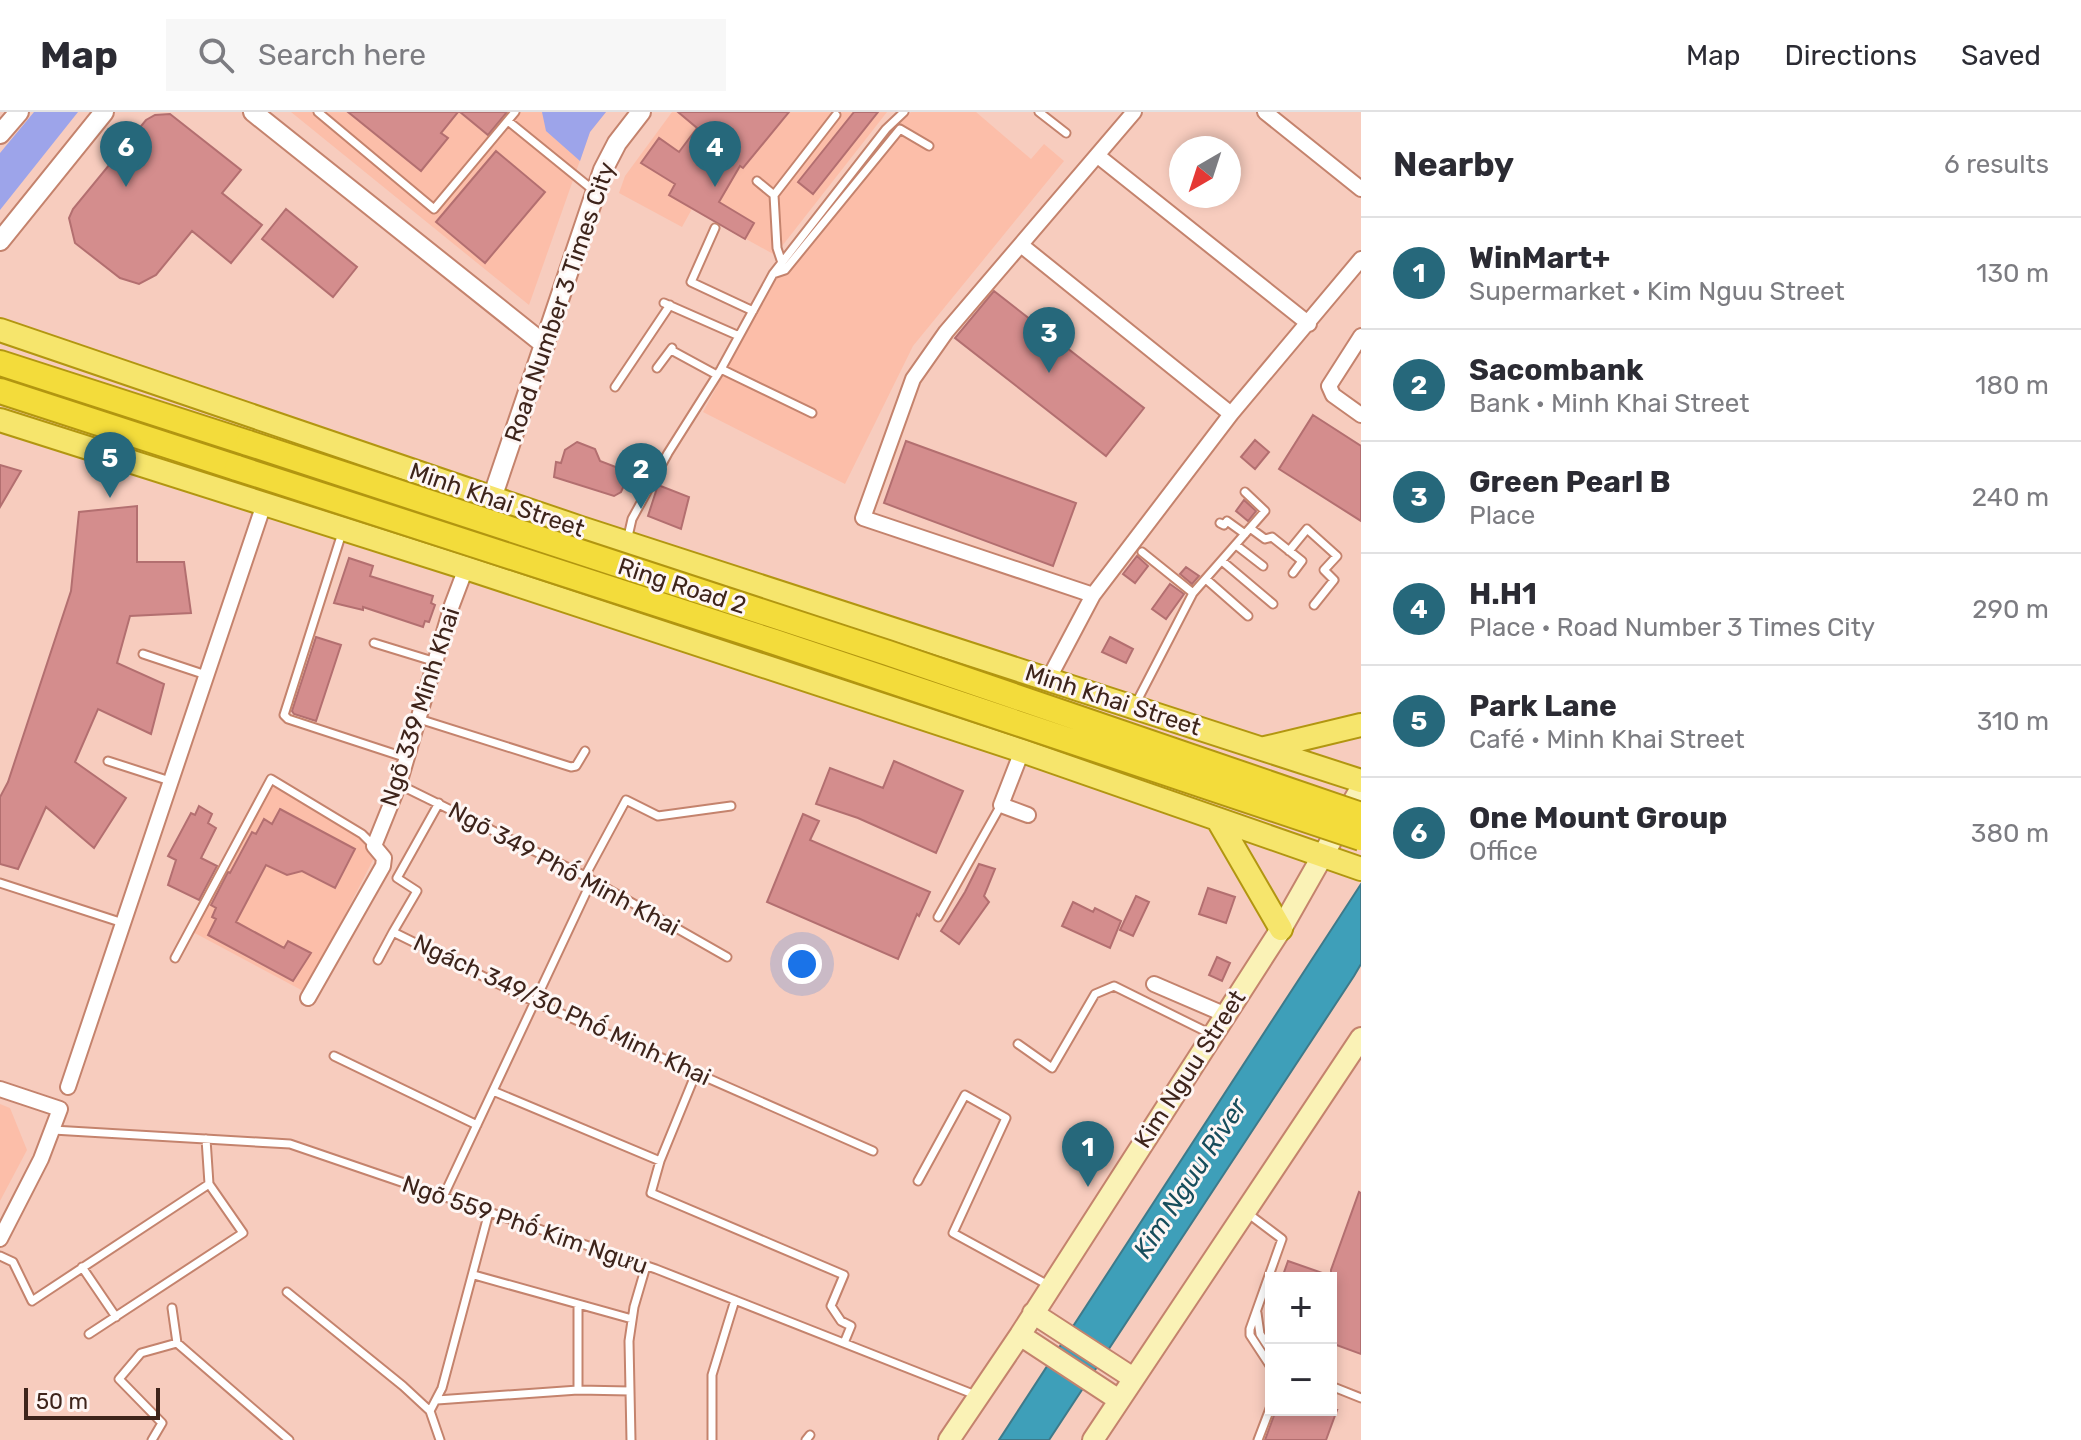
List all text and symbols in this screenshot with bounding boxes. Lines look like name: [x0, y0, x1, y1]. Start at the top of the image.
search box: [166, 19, 726, 91]
text: Map: [40, 32, 118, 78]
icon: search: [194, 33, 238, 77]
text: Search here: [258, 37, 426, 73]
text: Map: [1686, 39, 1740, 72]
text: Directions: [1784, 39, 1917, 72]
text: Saved: [1961, 39, 2041, 72]
pin: 6: [100, 121, 152, 187]
pin: 4: [689, 121, 741, 187]
north arrow: [1169, 136, 1241, 208]
text: Nearby: [1393, 144, 1514, 185]
text: 6 results: [1944, 149, 2049, 180]
street label: Road Number 3 Times City: [499, 158, 621, 446]
text: WinMart+: [1469, 240, 1610, 276]
text: 1: [1413, 258, 1425, 289]
text: 130 m: [1976, 258, 2049, 289]
text: Supermarket · Kim Nguu Street: [1469, 276, 1845, 307]
pin: 3: [1023, 307, 1075, 373]
text: Sacombank: [1469, 352, 1644, 388]
text: 2: [1411, 370, 1427, 401]
text: 180 m: [1975, 370, 2049, 401]
text: Bank · Minh Khai Street: [1469, 388, 1750, 419]
pin: 5: [84, 432, 136, 498]
pin: 2: [615, 443, 667, 509]
street label: Minh Khai Street: [406, 457, 588, 543]
text: Green Pearl B: [1469, 464, 1671, 500]
text: 3: [1410, 482, 1428, 513]
text: 240 m: [1972, 482, 2049, 513]
text: Place: [1469, 500, 1535, 531]
street label: Ring Road 2: [614, 552, 750, 620]
text: H.H1: [1469, 576, 1537, 612]
text: 4: [1410, 594, 1428, 625]
text: 290 m: [1972, 594, 2049, 625]
street label: Ngõ 339 Minh Khai: [375, 604, 465, 810]
text: Place · Road Number 3 Times City: [1469, 612, 1875, 643]
street label: Minh Khai Street: [1022, 658, 1204, 742]
text: Park Lane: [1469, 688, 1617, 724]
text: 5: [1411, 706, 1427, 737]
text: 310 m: [1977, 706, 2049, 737]
text: Café · Minh Khai Street: [1469, 724, 1745, 755]
street label: Ngõ 349 Phố Minh Khai: [444, 794, 685, 942]
text: One Mount Group: [1469, 800, 1727, 836]
text: 6: [1411, 818, 1427, 849]
text: 380 m: [1971, 818, 2049, 849]
text: Office: [1469, 836, 1538, 867]
street label: Ngách 349/30 Phố Minh Khai: [409, 927, 716, 1091]
your location: [782, 944, 822, 984]
street label: Kim Nguu Street: [1129, 985, 1251, 1153]
water label: Kim Nguu River: [1127, 1092, 1254, 1264]
pin: 1: [1062, 1121, 1114, 1187]
street label: Ngõ 559 Phố Kim Ngưu: [398, 1168, 652, 1280]
map controls: [1265, 1272, 1337, 1416]
button: +: [1265, 1272, 1337, 1344]
button: −: [1265, 1344, 1337, 1416]
scale bar: [24, 1384, 160, 1420]
text: 50 m: [36, 1388, 88, 1415]

